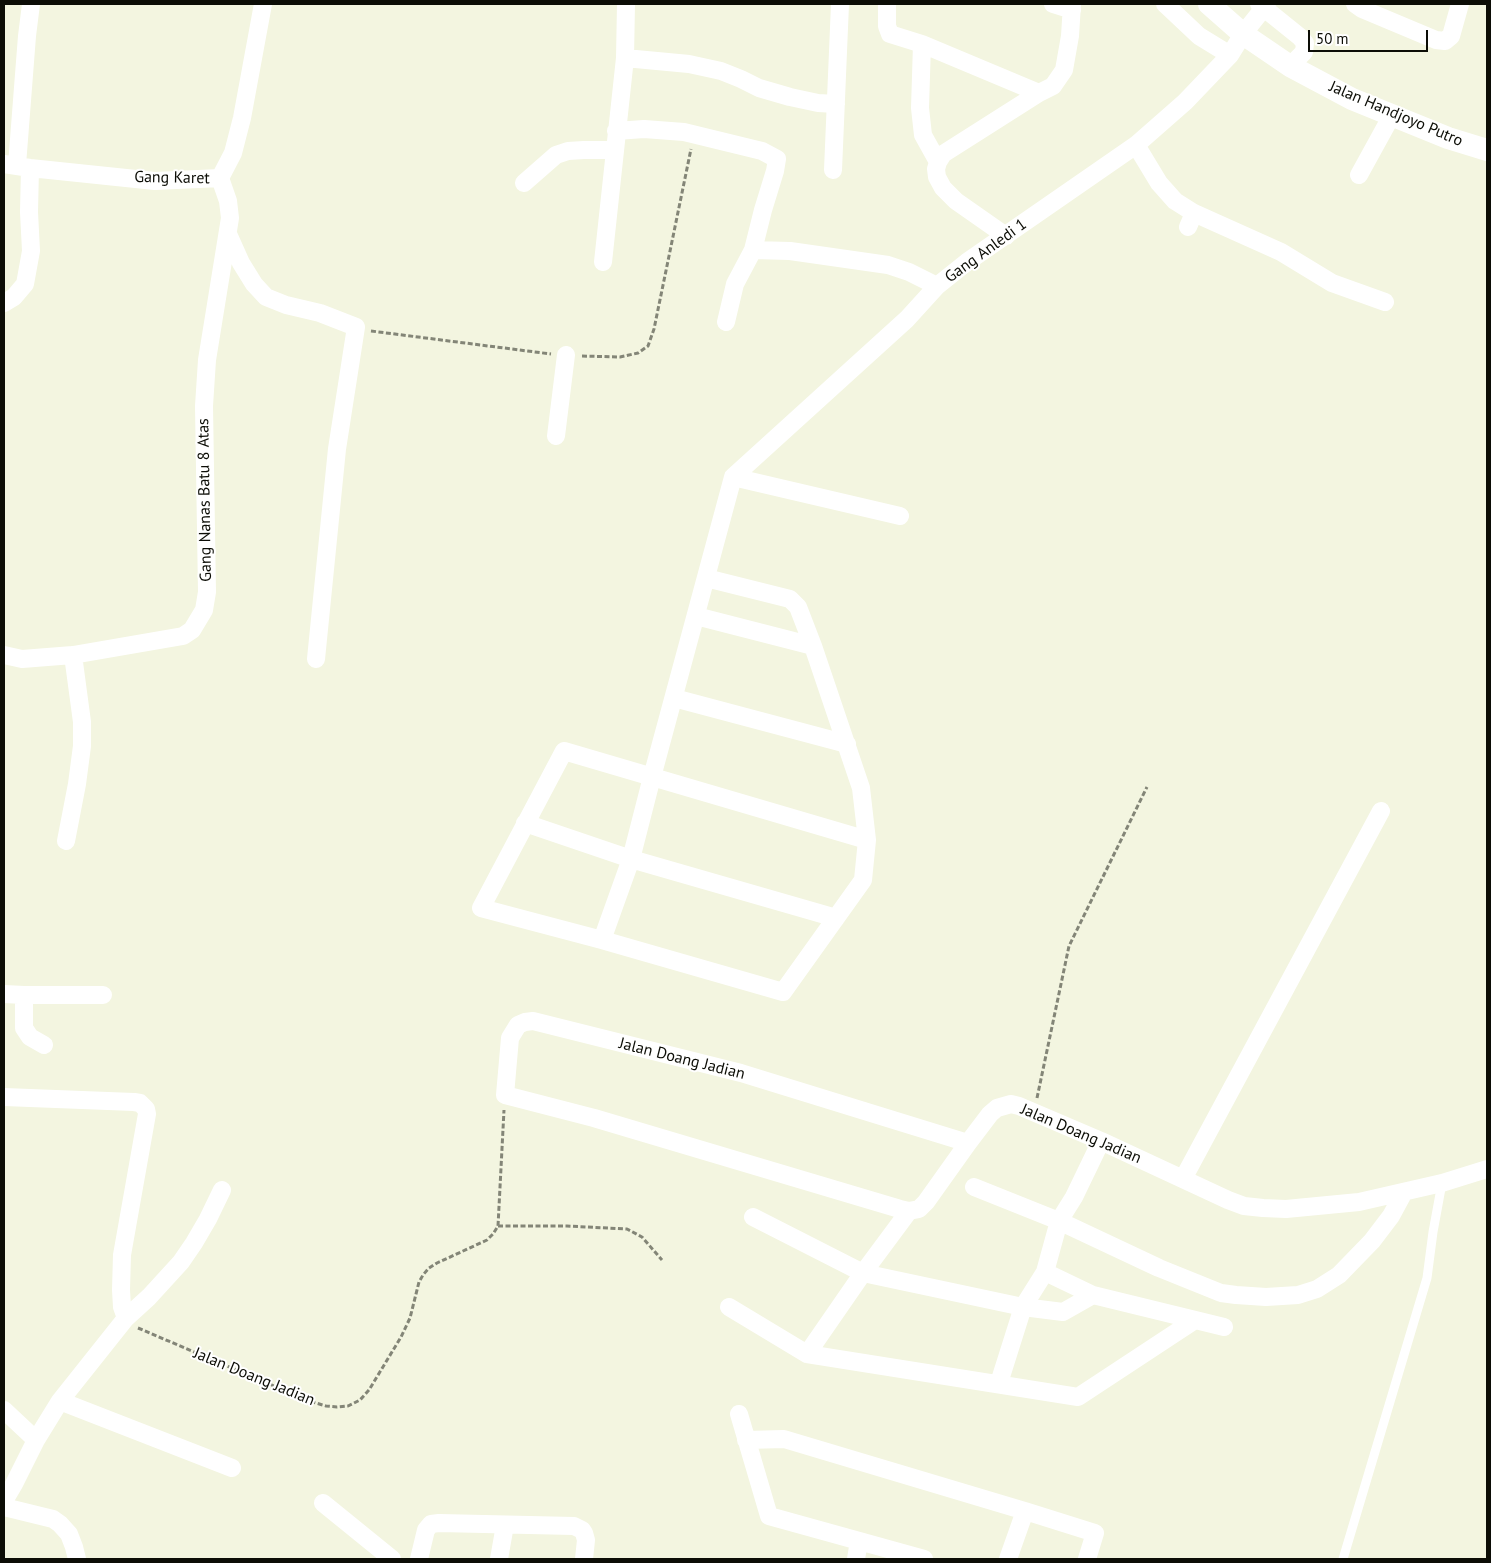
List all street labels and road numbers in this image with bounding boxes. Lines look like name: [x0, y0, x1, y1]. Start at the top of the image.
street label: Jalan Handjoyo Putro: [1326, 77, 1466, 151]
street label: Gang Karet: [134, 168, 210, 188]
street label: Gang Anledi 1: [941, 215, 1031, 287]
street label: Gang Nanas Batu 8 Atas: [194, 418, 216, 582]
street label: Jalan Doang Jadian: [617, 1034, 747, 1084]
street label: Jalan Doang Jadian: [1018, 1100, 1144, 1168]
street label: Jalan Doang Jadian: [191, 1344, 317, 1410]

